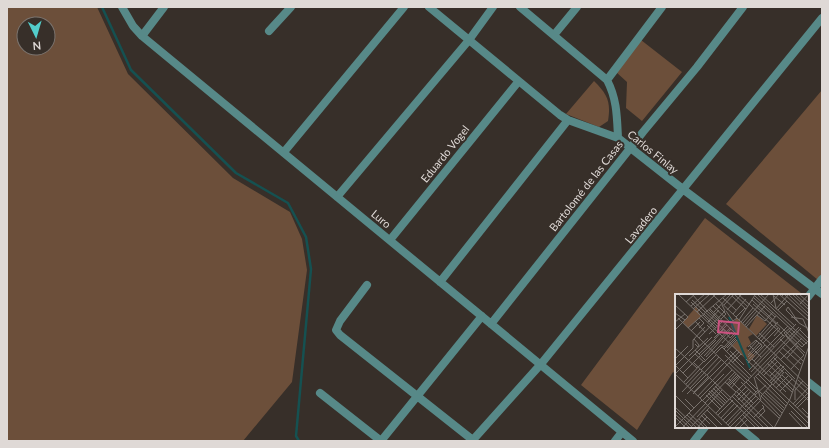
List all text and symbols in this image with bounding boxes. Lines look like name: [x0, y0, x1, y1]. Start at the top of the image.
north arrow: [16, 16, 56, 56]
text: N: [32, 40, 42, 53]
street label: Eduardo Vogel: [418, 123, 471, 185]
street label: Carlos Finlay: [625, 127, 682, 176]
street label: Bartolomé de las Casas: [546, 138, 625, 234]
street label: Lavadero: [622, 203, 660, 246]
street label: Luro: [369, 207, 394, 231]
inset map: [675, 294, 809, 428]

